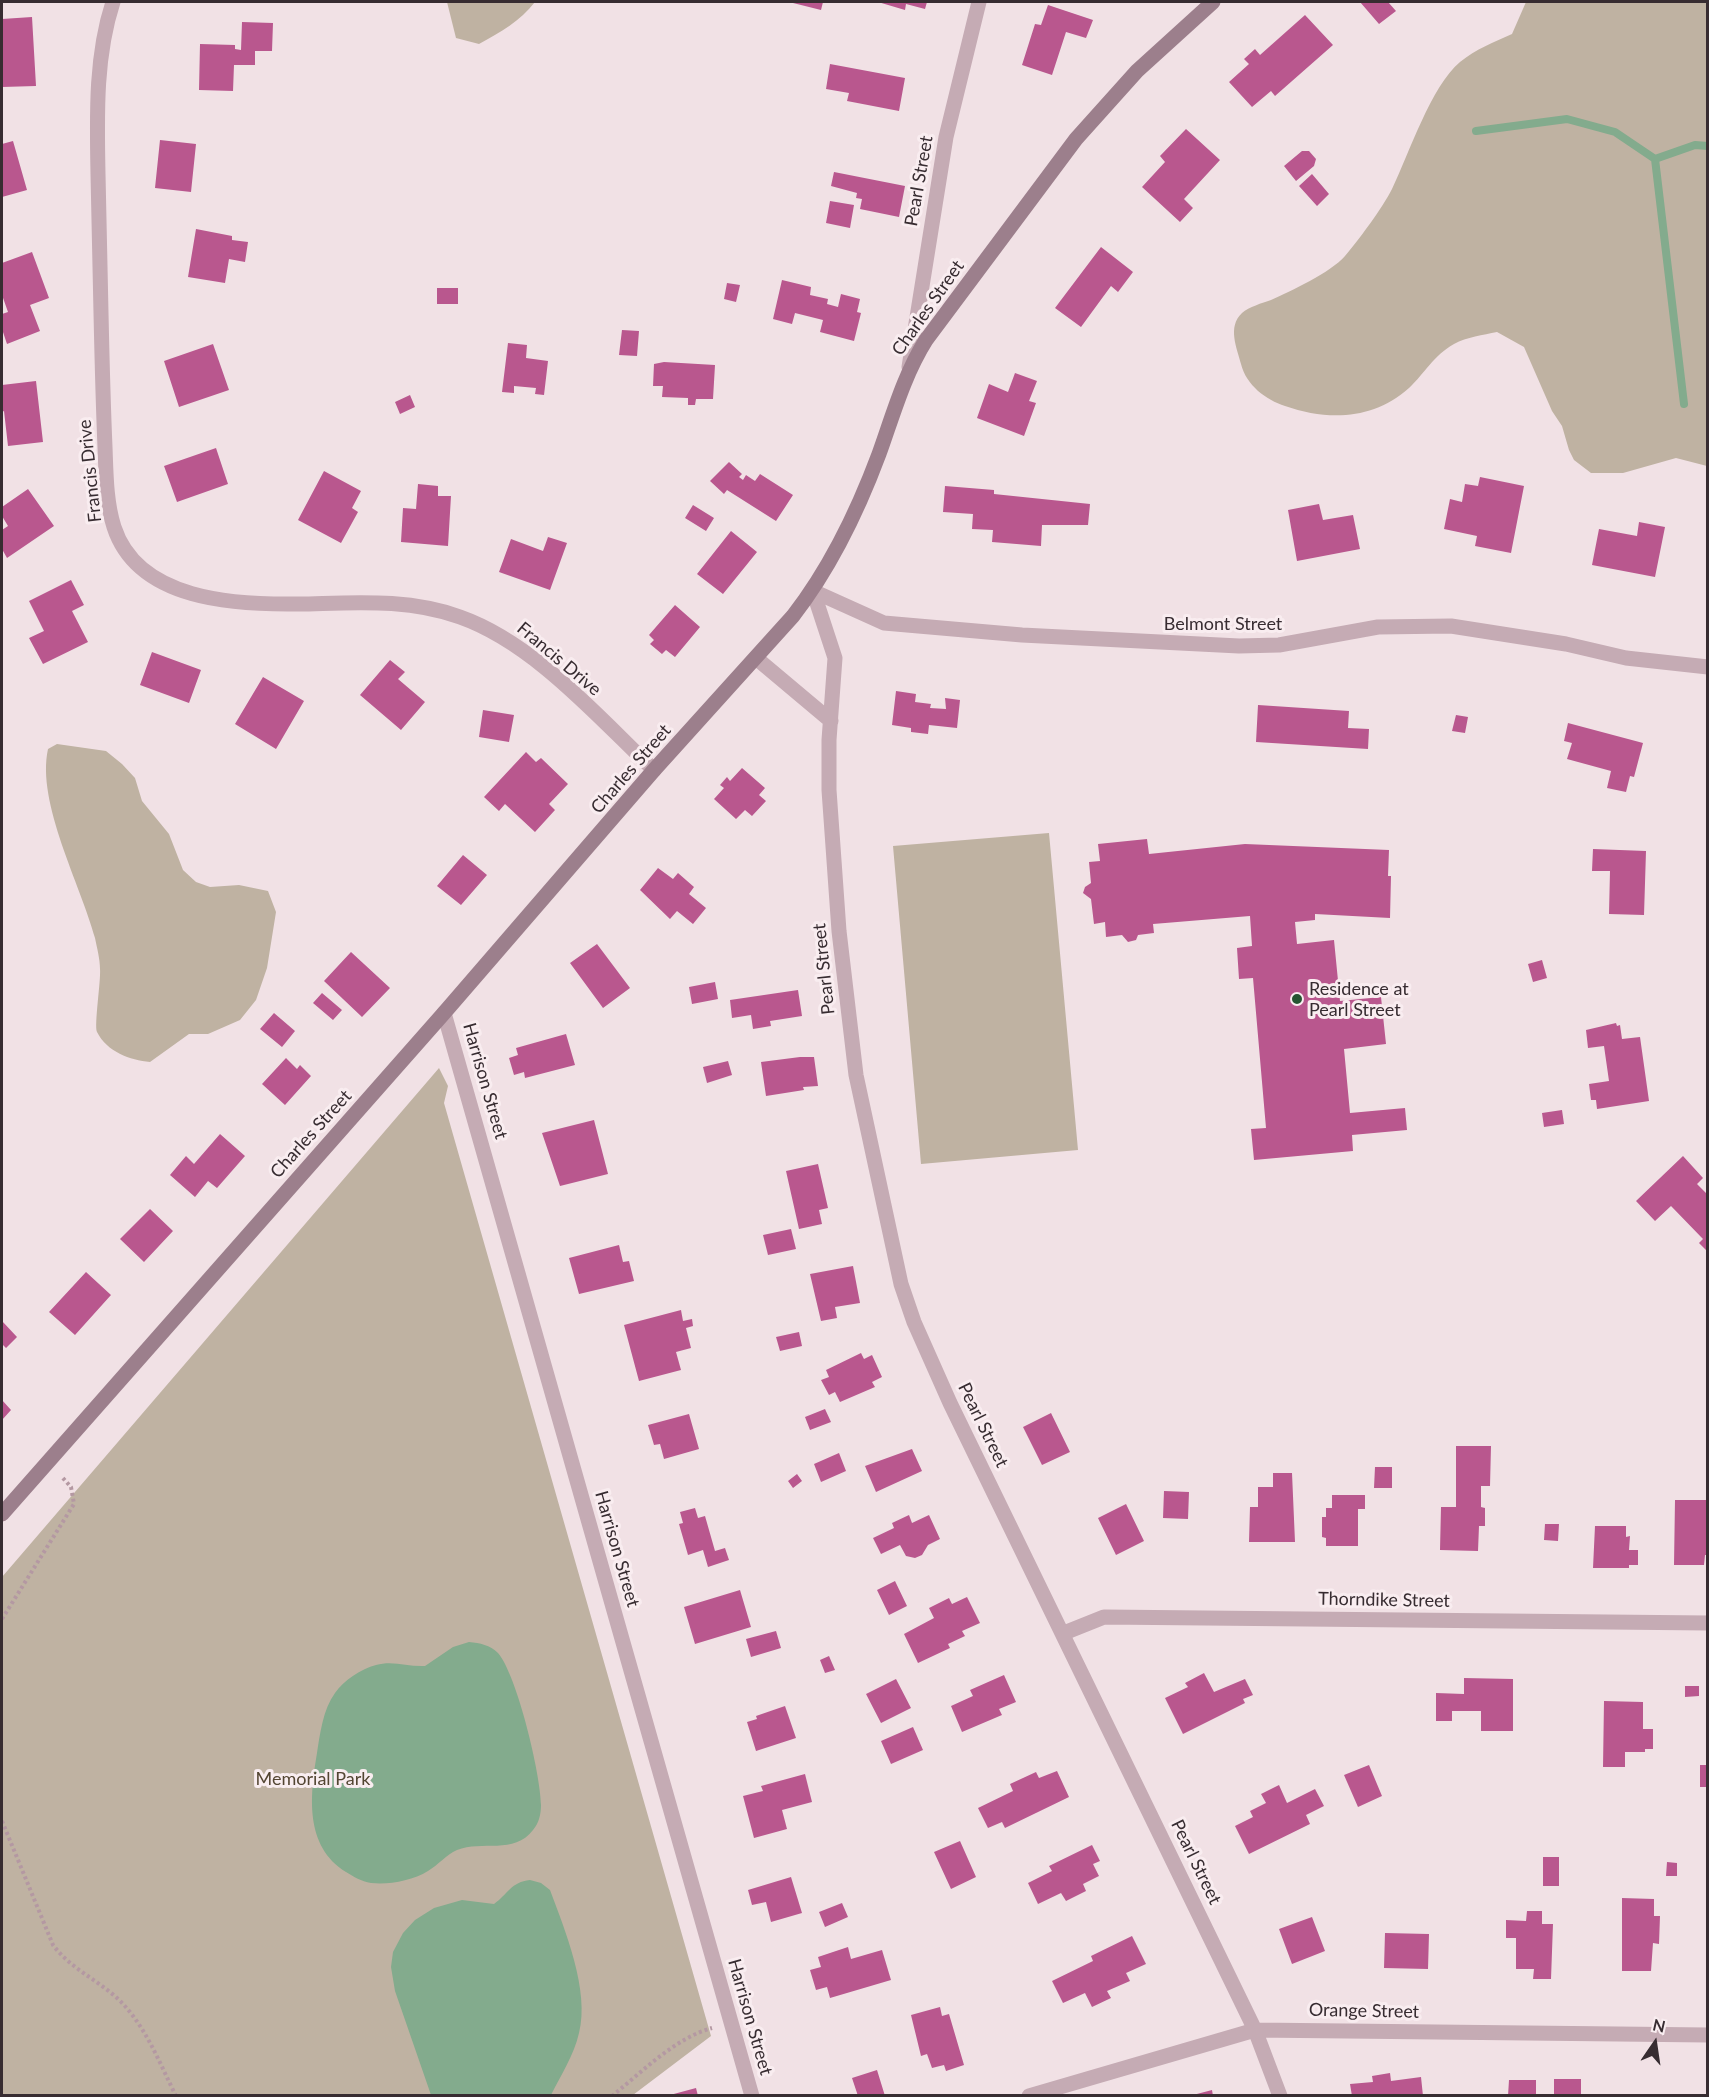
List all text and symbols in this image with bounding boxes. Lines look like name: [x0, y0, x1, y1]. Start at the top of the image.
street label: Pearl Street: [900, 134, 938, 228]
street label: Charles Street: [887, 256, 969, 360]
street label: Francis Drive: [74, 419, 106, 523]
street label: Belmont Street: [1164, 613, 1282, 635]
street label: Francis Drive: [513, 618, 605, 700]
street label: Charles Street: [586, 720, 676, 818]
street label: Pearl Street: [808, 922, 840, 1016]
place label: Residence at Pearl Street: [1309, 978, 1409, 1020]
marker: Residence at Pearl Street: [1290, 992, 1304, 1006]
street label: Harrison Street: [458, 1020, 512, 1142]
street label: Charles Street: [266, 1085, 356, 1183]
street label: Pearl Street: [953, 1379, 1013, 1471]
street label: Harrison Street: [590, 1488, 644, 1610]
street label: Thorndike Street: [1318, 1588, 1450, 1612]
park label: Memorial Park: [256, 1768, 370, 1790]
street label: Pearl Street: [1166, 1816, 1226, 1908]
street label: Harrison Street: [723, 1956, 777, 2078]
street label: Orange Street: [1309, 1999, 1419, 2023]
north arrow: [1625, 2013, 1685, 2073]
text: N: [1651, 2014, 1667, 2036]

